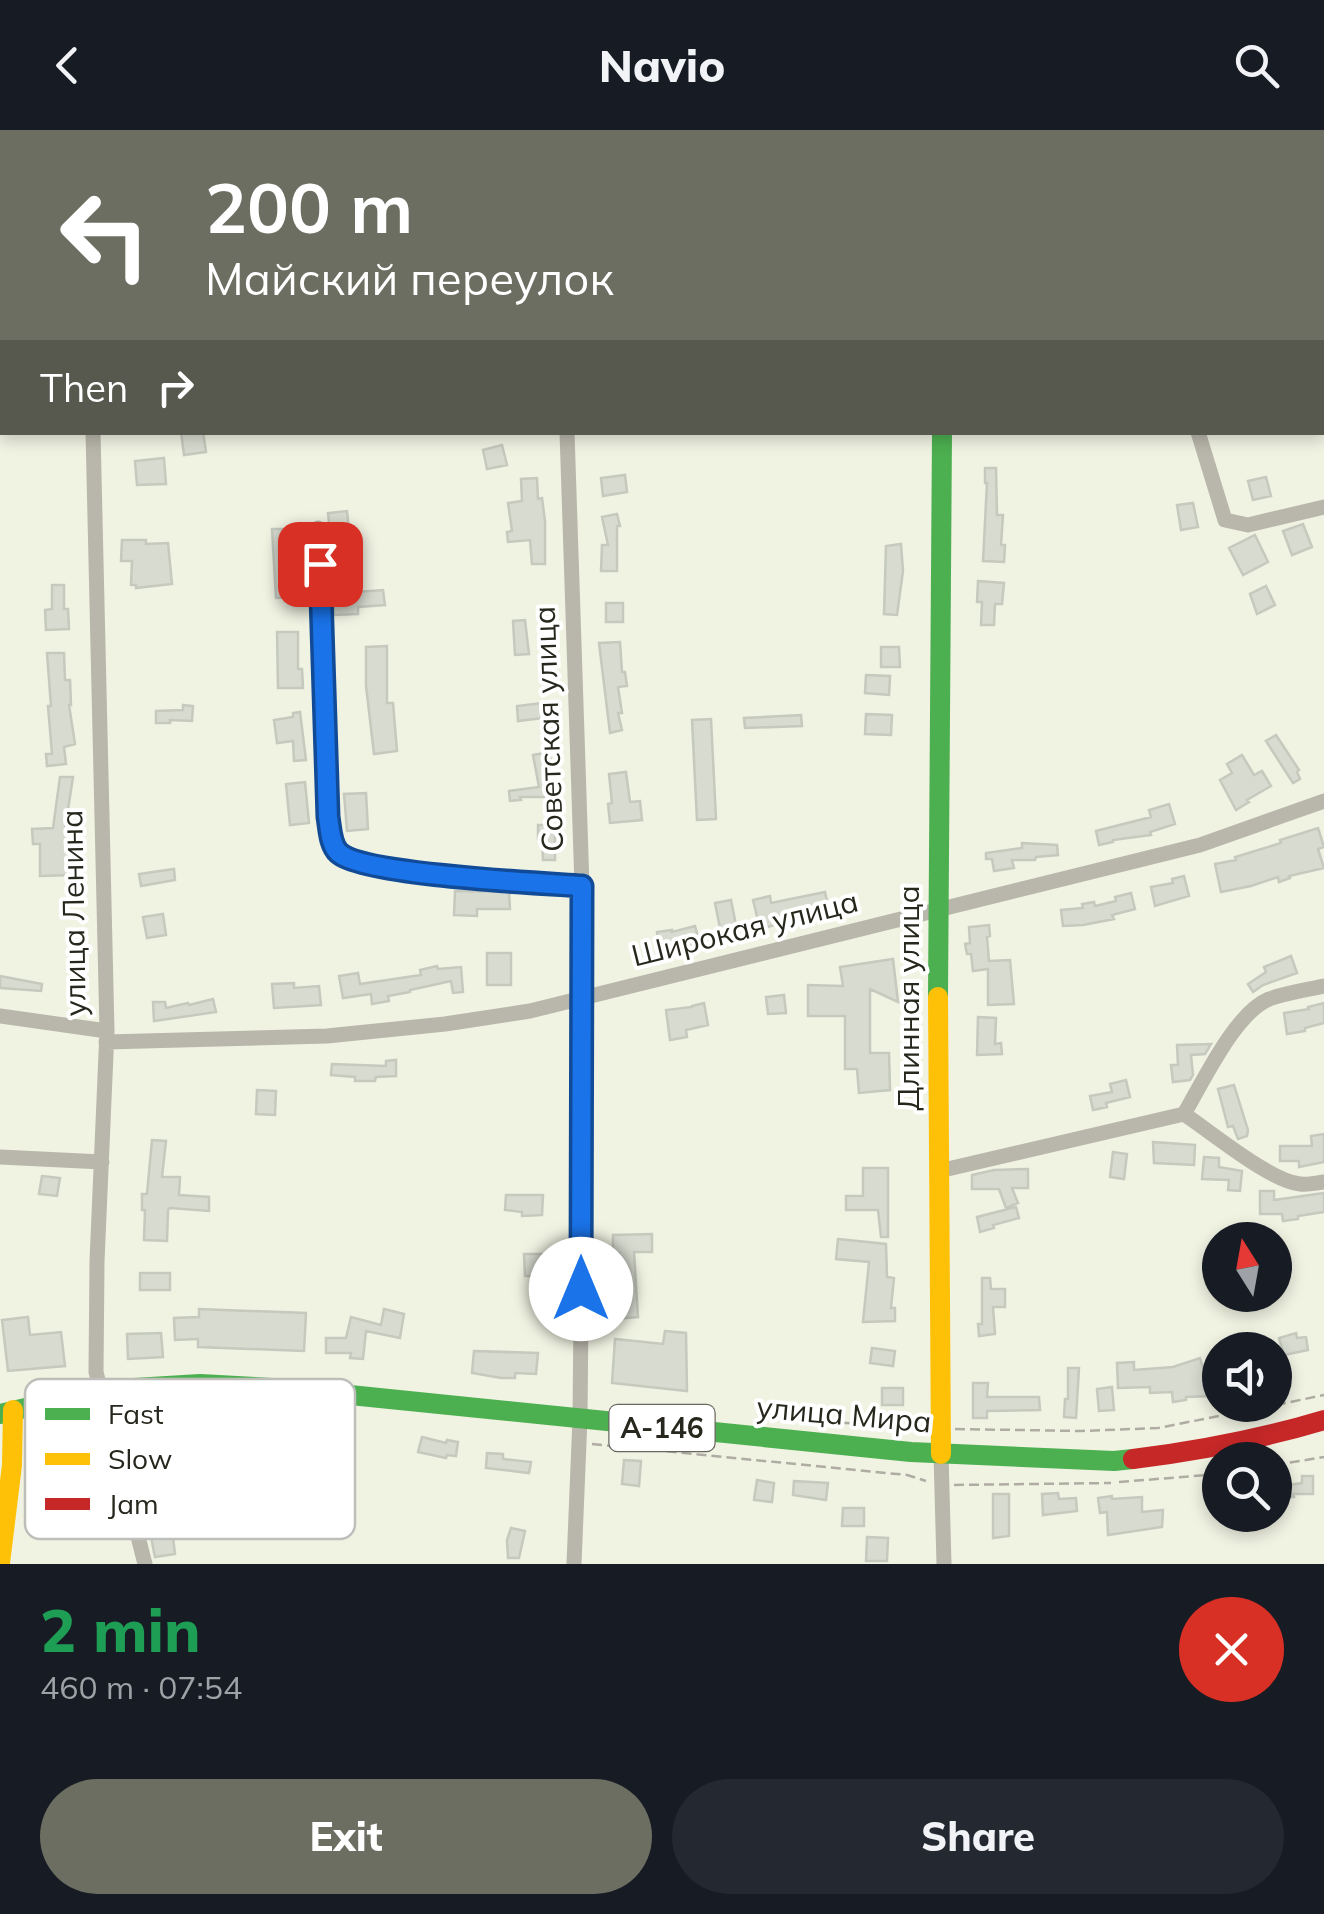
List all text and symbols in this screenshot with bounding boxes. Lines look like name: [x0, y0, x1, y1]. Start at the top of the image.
text: Navio: [599, 37, 725, 93]
icon: back: [40, 38, 95, 93]
icon: search: [1229, 38, 1284, 93]
text: 200 m: [205, 163, 413, 251]
icon: left: [40, 170, 170, 300]
text: Майский переулок: [205, 250, 614, 306]
icon: right: [148, 360, 203, 415]
text: Then: [40, 364, 128, 412]
pin: [278, 522, 363, 607]
icon: arrive: [293, 537, 348, 592]
street label: Советская улица: [525, 605, 571, 853]
street label: улица Ленина: [52, 809, 94, 1017]
street label: Широкая улица: [628, 882, 862, 975]
street label: Длинная улица: [889, 885, 927, 1111]
north arrow: [1202, 1222, 1292, 1312]
map controls: [1202, 1222, 1292, 1532]
position arrow: [529, 1237, 633, 1341]
button: sound: [1202, 1332, 1292, 1422]
legend: [25, 1379, 355, 1539]
street label: улица Мира: [755, 1387, 933, 1441]
text: Fast: [108, 1396, 164, 1431]
road number: А-146: [610, 1405, 714, 1451]
text: Slow: [108, 1441, 172, 1476]
button: search: [1202, 1442, 1292, 1532]
text: Jam: [108, 1486, 159, 1521]
text: 2 min: [40, 1592, 201, 1667]
button: close: [1179, 1597, 1284, 1702]
text: 460 m · 07:54: [40, 1667, 242, 1707]
button: Exit: [40, 1779, 652, 1894]
button: Share: [672, 1779, 1284, 1894]

